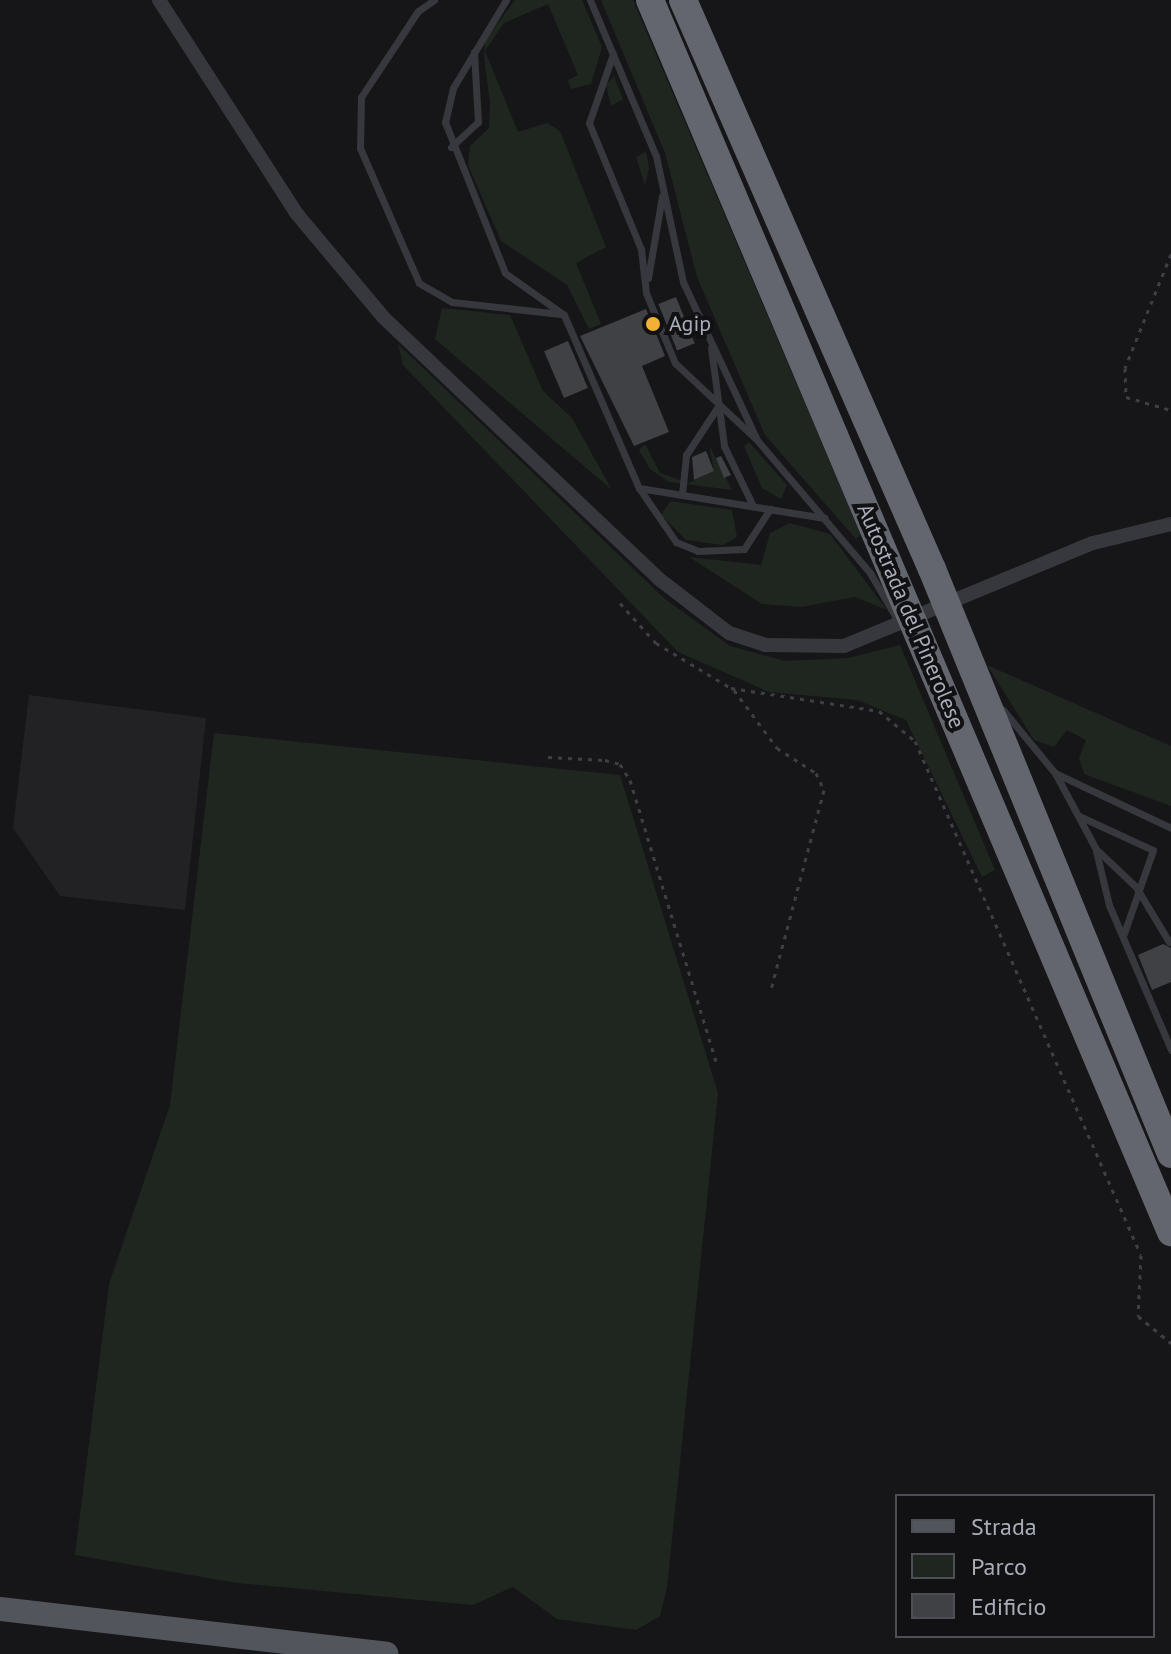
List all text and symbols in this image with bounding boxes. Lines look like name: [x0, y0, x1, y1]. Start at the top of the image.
place label: Agip: [669, 311, 711, 337]
marker: Agip: [644, 315, 662, 333]
street label: Autostrada del Pinerolese: [852, 500, 970, 732]
legend: [895, 1494, 1155, 1638]
text: Strada: [971, 1511, 1037, 1542]
text: Parco: [971, 1551, 1027, 1582]
text: Edificio: [971, 1591, 1046, 1622]

